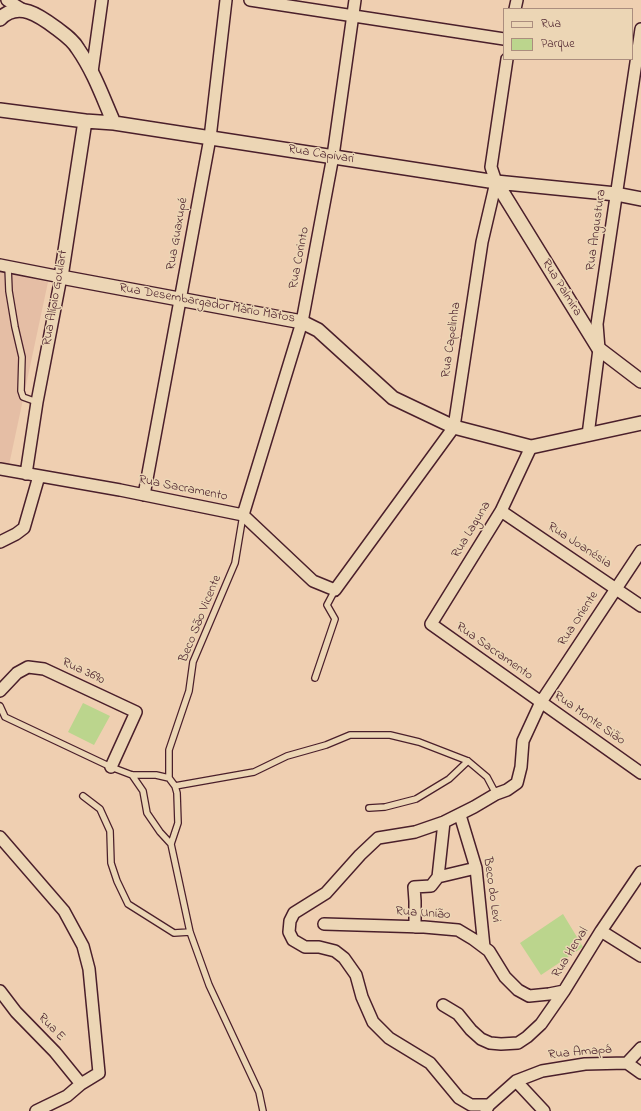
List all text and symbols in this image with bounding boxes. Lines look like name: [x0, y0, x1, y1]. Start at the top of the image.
legend: [503, 8, 633, 60]
text: Rua: [541, 15, 561, 33]
text: Parque: [541, 35, 575, 53]
street label: Rua Capivari: [287, 142, 355, 168]
street label: Rua Angustura: [584, 188, 610, 272]
street label: Rua Guaxupé: [164, 196, 192, 272]
street label: Rua Corinto: [286, 226, 314, 290]
street label: Rua Alípio Goulart: [40, 249, 72, 347]
street label: Rua Palmira: [537, 257, 585, 319]
street label: Rua Desembargador Mário Matos: [118, 281, 296, 327]
street label: Rua Capelinha: [439, 301, 465, 379]
street label: Rua Sacramento: [137, 473, 229, 505]
street label: Rua Laguna: [449, 499, 495, 561]
street label: Rua Joanésia: [544, 520, 614, 572]
street label: Beco São Vicente: [176, 573, 226, 665]
street label: Rua Oriente: [556, 589, 602, 649]
street label: Rua Sacramento: [452, 620, 536, 684]
street label: Rua 3690: [59, 655, 107, 689]
street label: Rua Monte Sião: [550, 689, 628, 749]
street label: Beco do Levi: [479, 856, 503, 924]
street label: Rua União: [395, 904, 451, 924]
street label: Rua Herval: [549, 925, 593, 981]
street label: Rua E: [34, 1011, 68, 1045]
street label: Rua Amapá: [548, 1042, 612, 1064]

